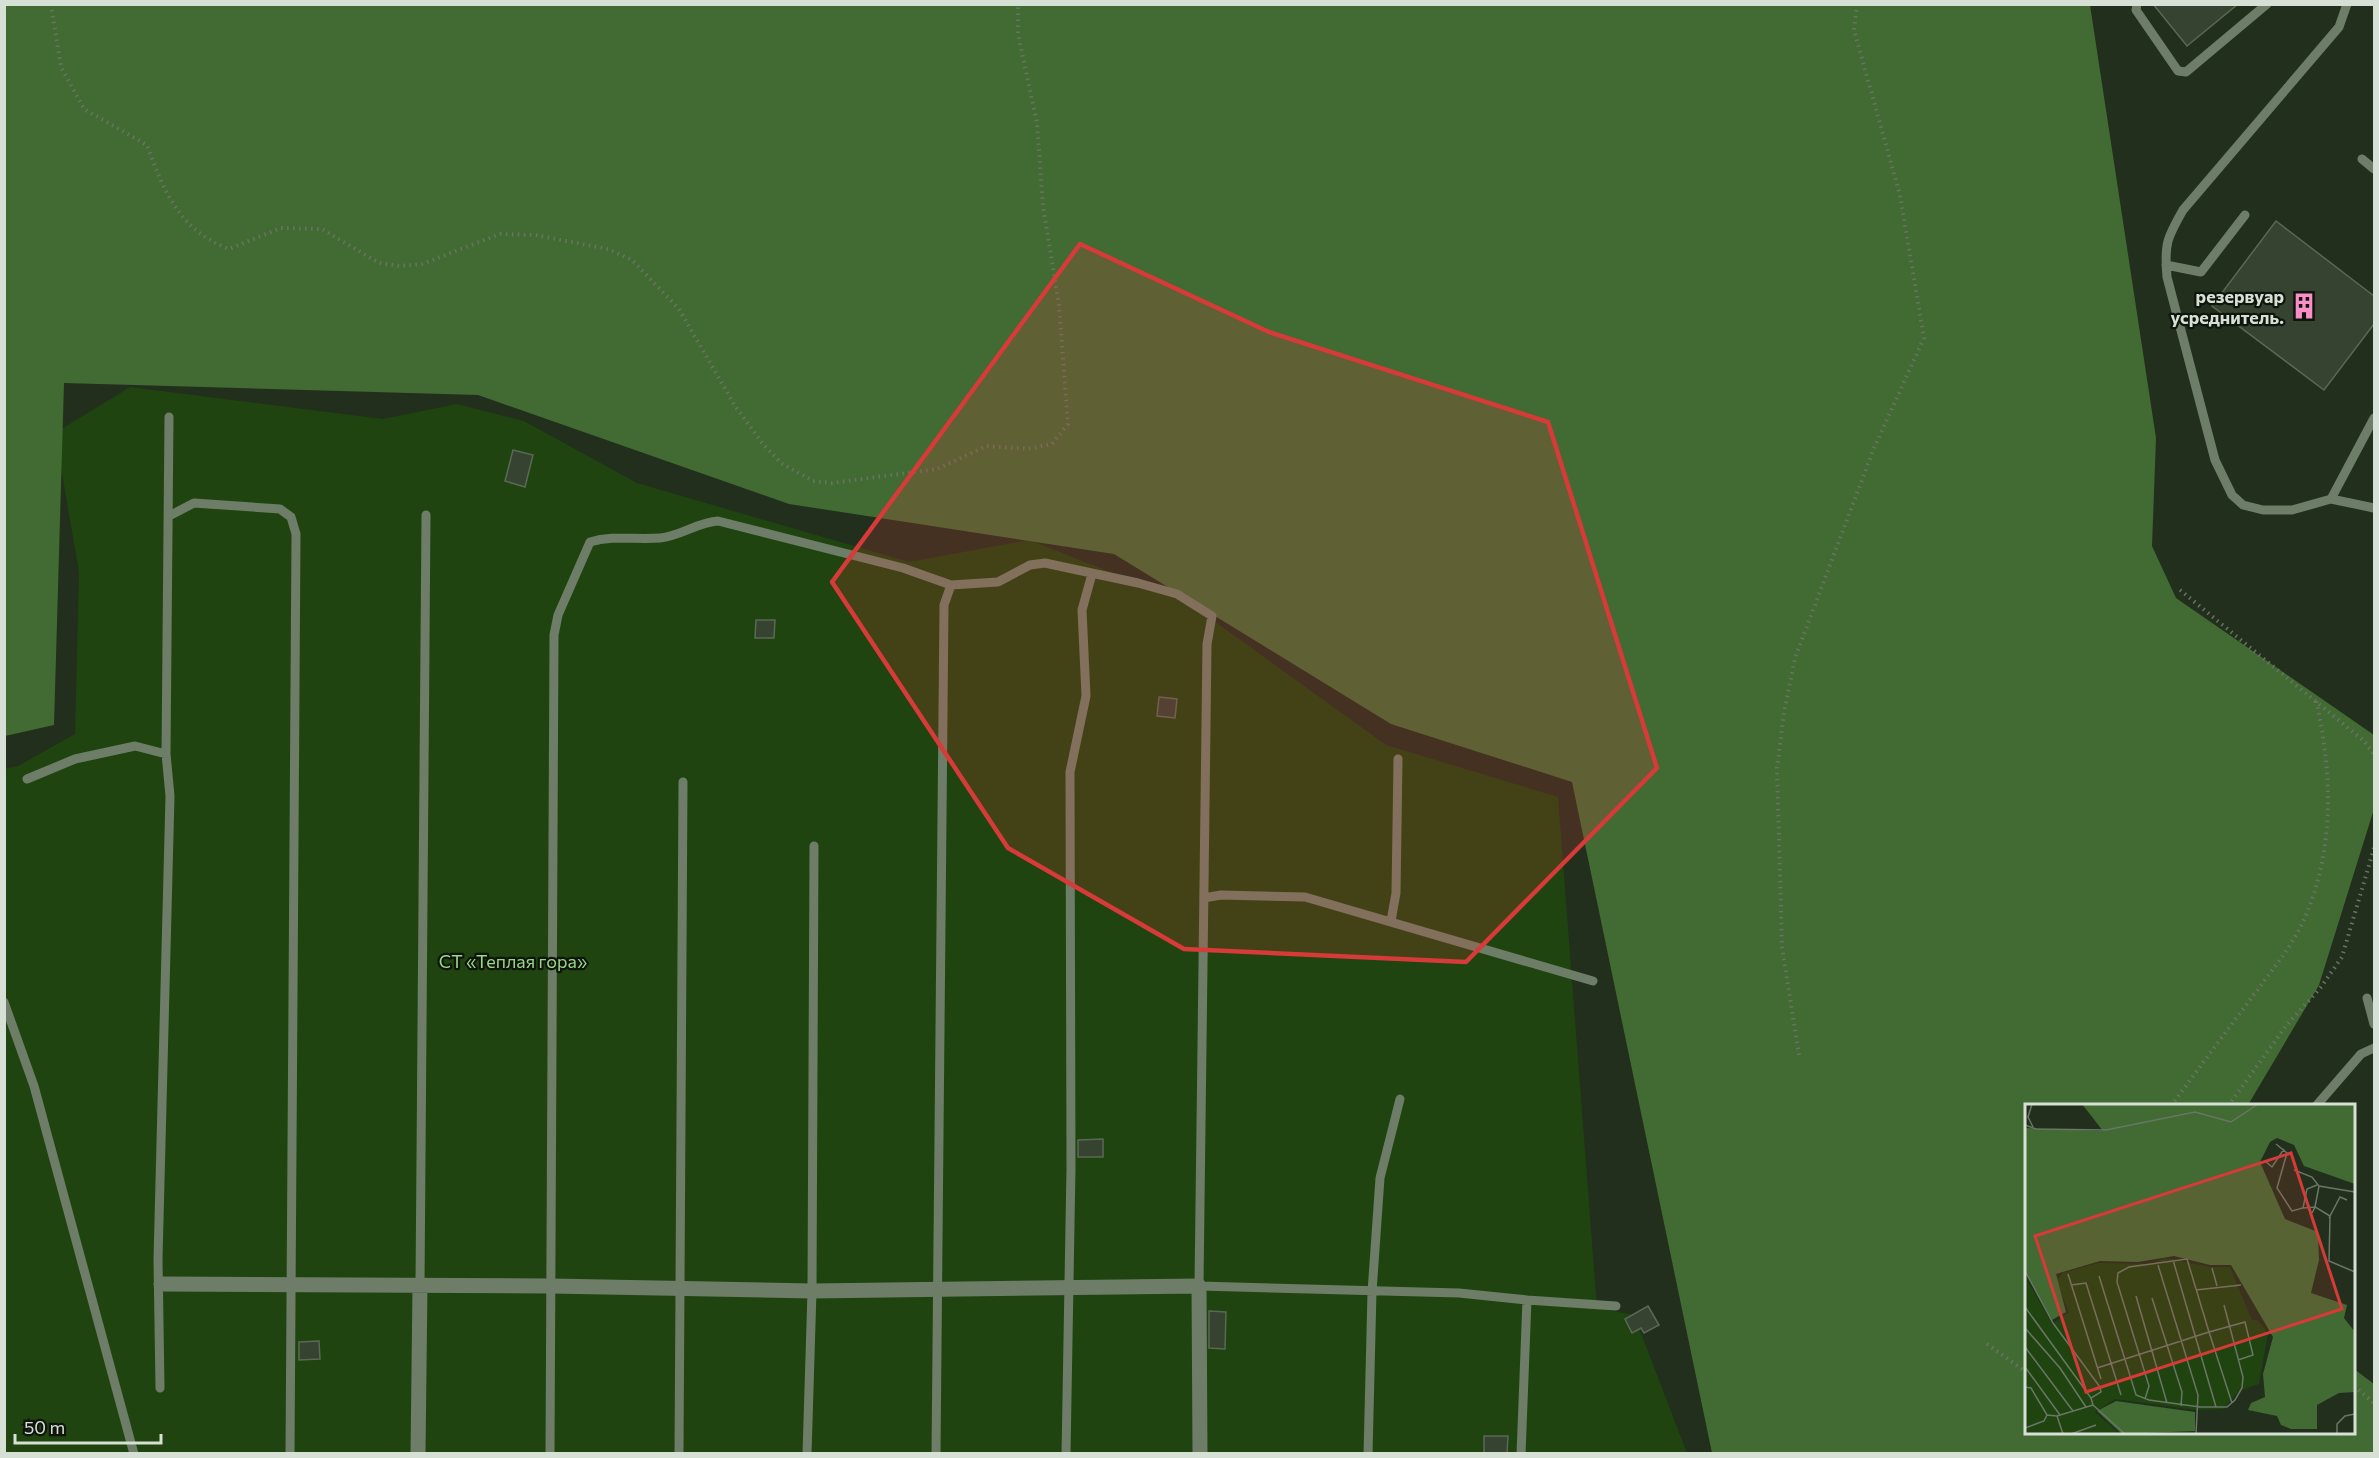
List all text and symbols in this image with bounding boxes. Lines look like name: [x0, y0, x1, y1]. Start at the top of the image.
place label: резервуар усреднитель.: [2170, 285, 2284, 328]
building icon: резервуар усреднитель.: [2289, 291, 2319, 321]
park label: СТ «Теплая гора»: [439, 950, 587, 972]
inset map: [2025, 1104, 2355, 1434]
scale bar: [15, 1407, 160, 1445]
text: 50 m: [24, 1416, 65, 1438]

